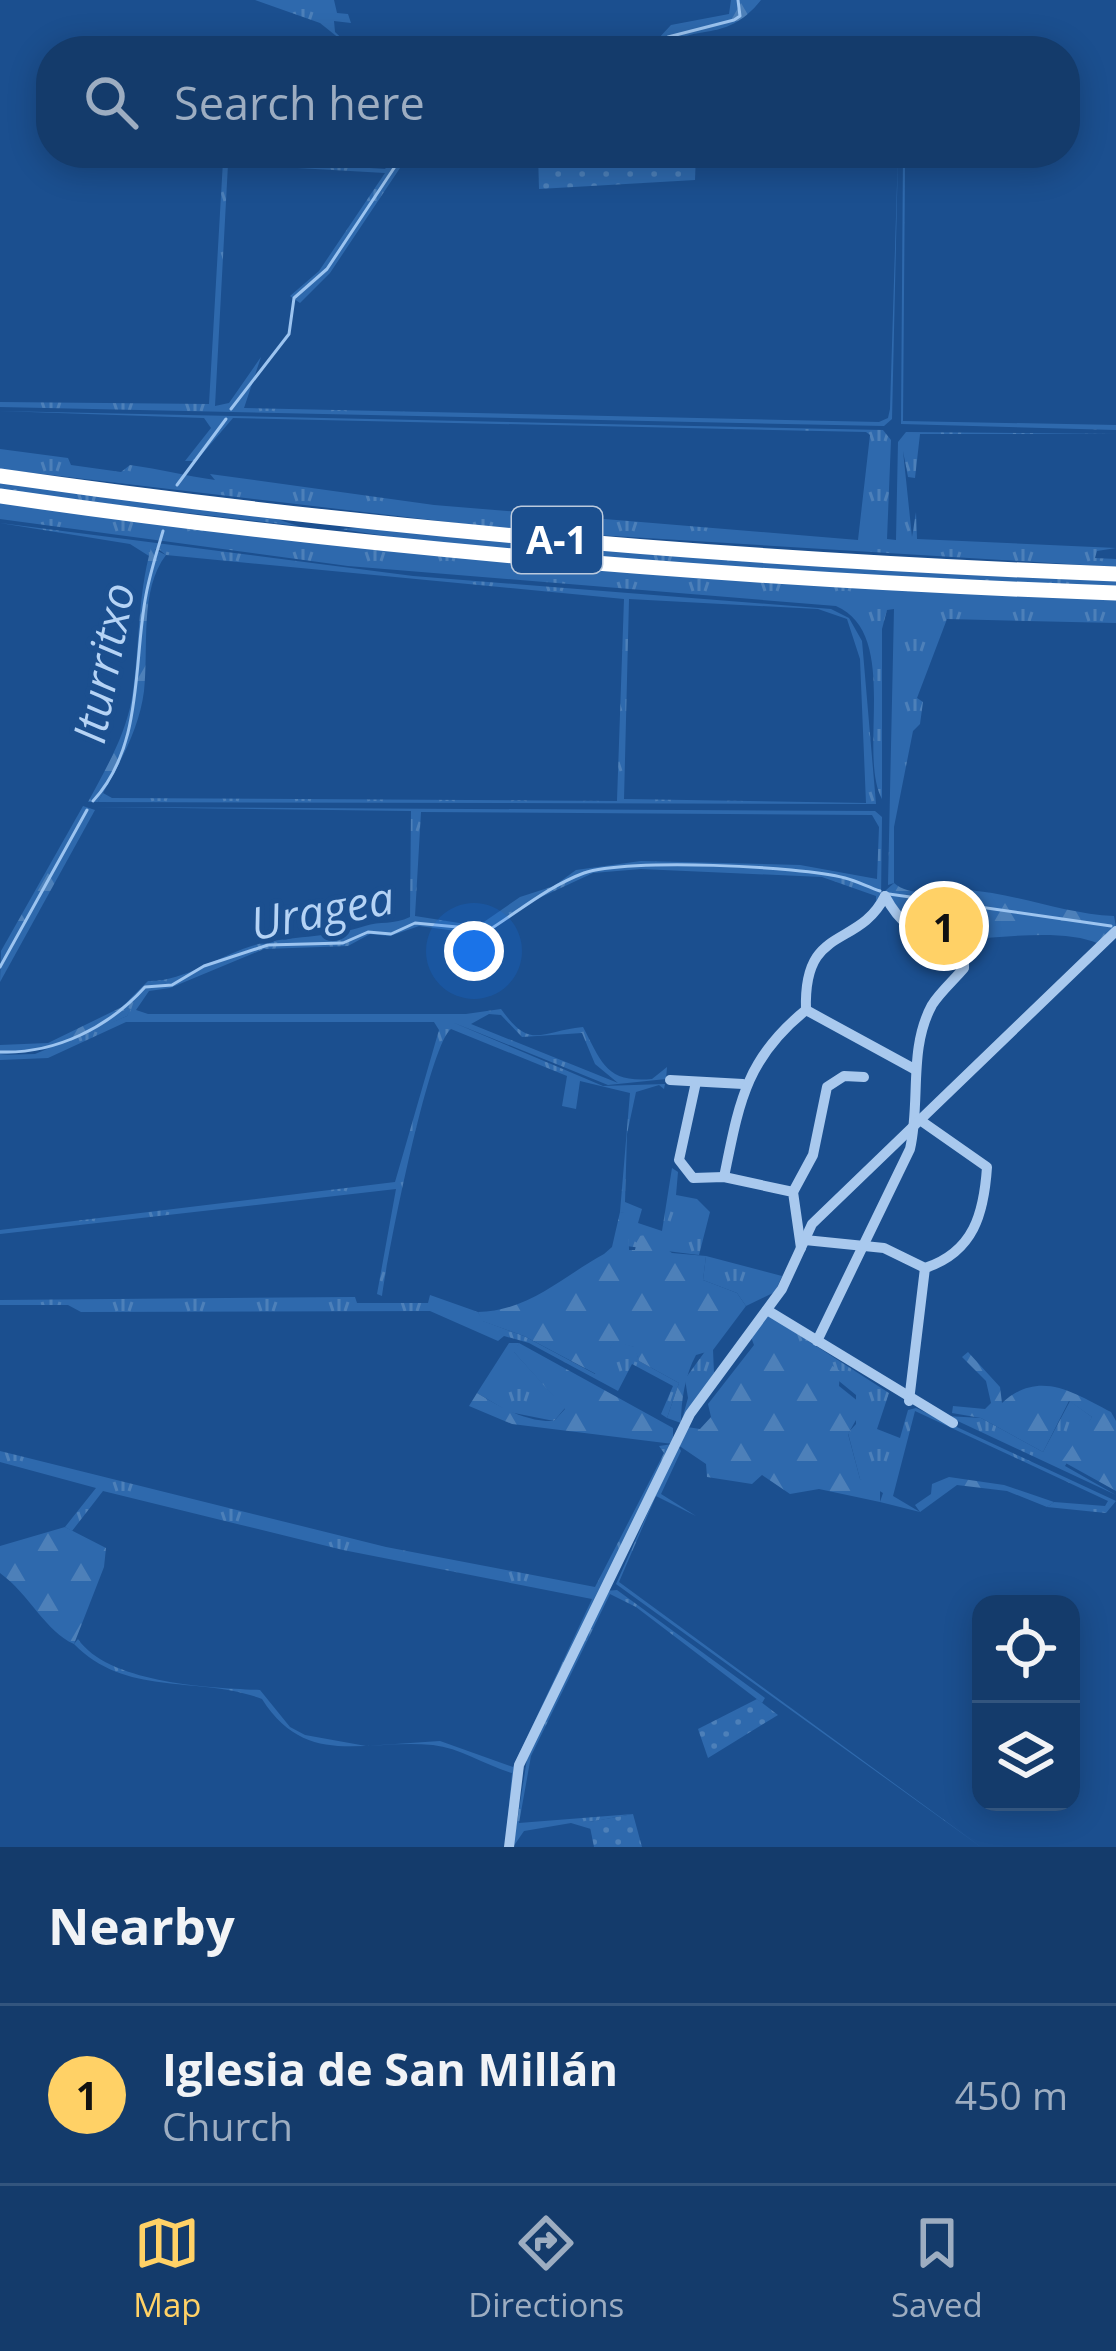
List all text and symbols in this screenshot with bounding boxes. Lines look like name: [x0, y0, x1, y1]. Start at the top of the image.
search box: [36, 36, 1080, 168]
icon: search: [78, 69, 144, 135]
text: Search here: [174, 72, 425, 133]
road number: A-1: [512, 507, 602, 573]
water label: Iturritxo: [57, 578, 148, 748]
water label: Uragea: [245, 866, 399, 953]
pin: 1: [905, 881, 983, 971]
your location: [444, 921, 504, 981]
map controls: [972, 1595, 1080, 1811]
button: locate: [972, 1595, 1080, 1703]
button: layers: [972, 1703, 1080, 1811]
text: Nearby: [48, 1890, 235, 1960]
text: Iglesia de San Millán: [162, 2038, 618, 2099]
text: 1: [76, 2068, 98, 2121]
text: 450 m: [955, 2068, 1068, 2121]
text: Church: [162, 2099, 293, 2152]
tab: Map: [133, 2210, 202, 2327]
tab: Directions: [468, 2210, 624, 2327]
tab: Saved: [891, 2210, 983, 2327]

